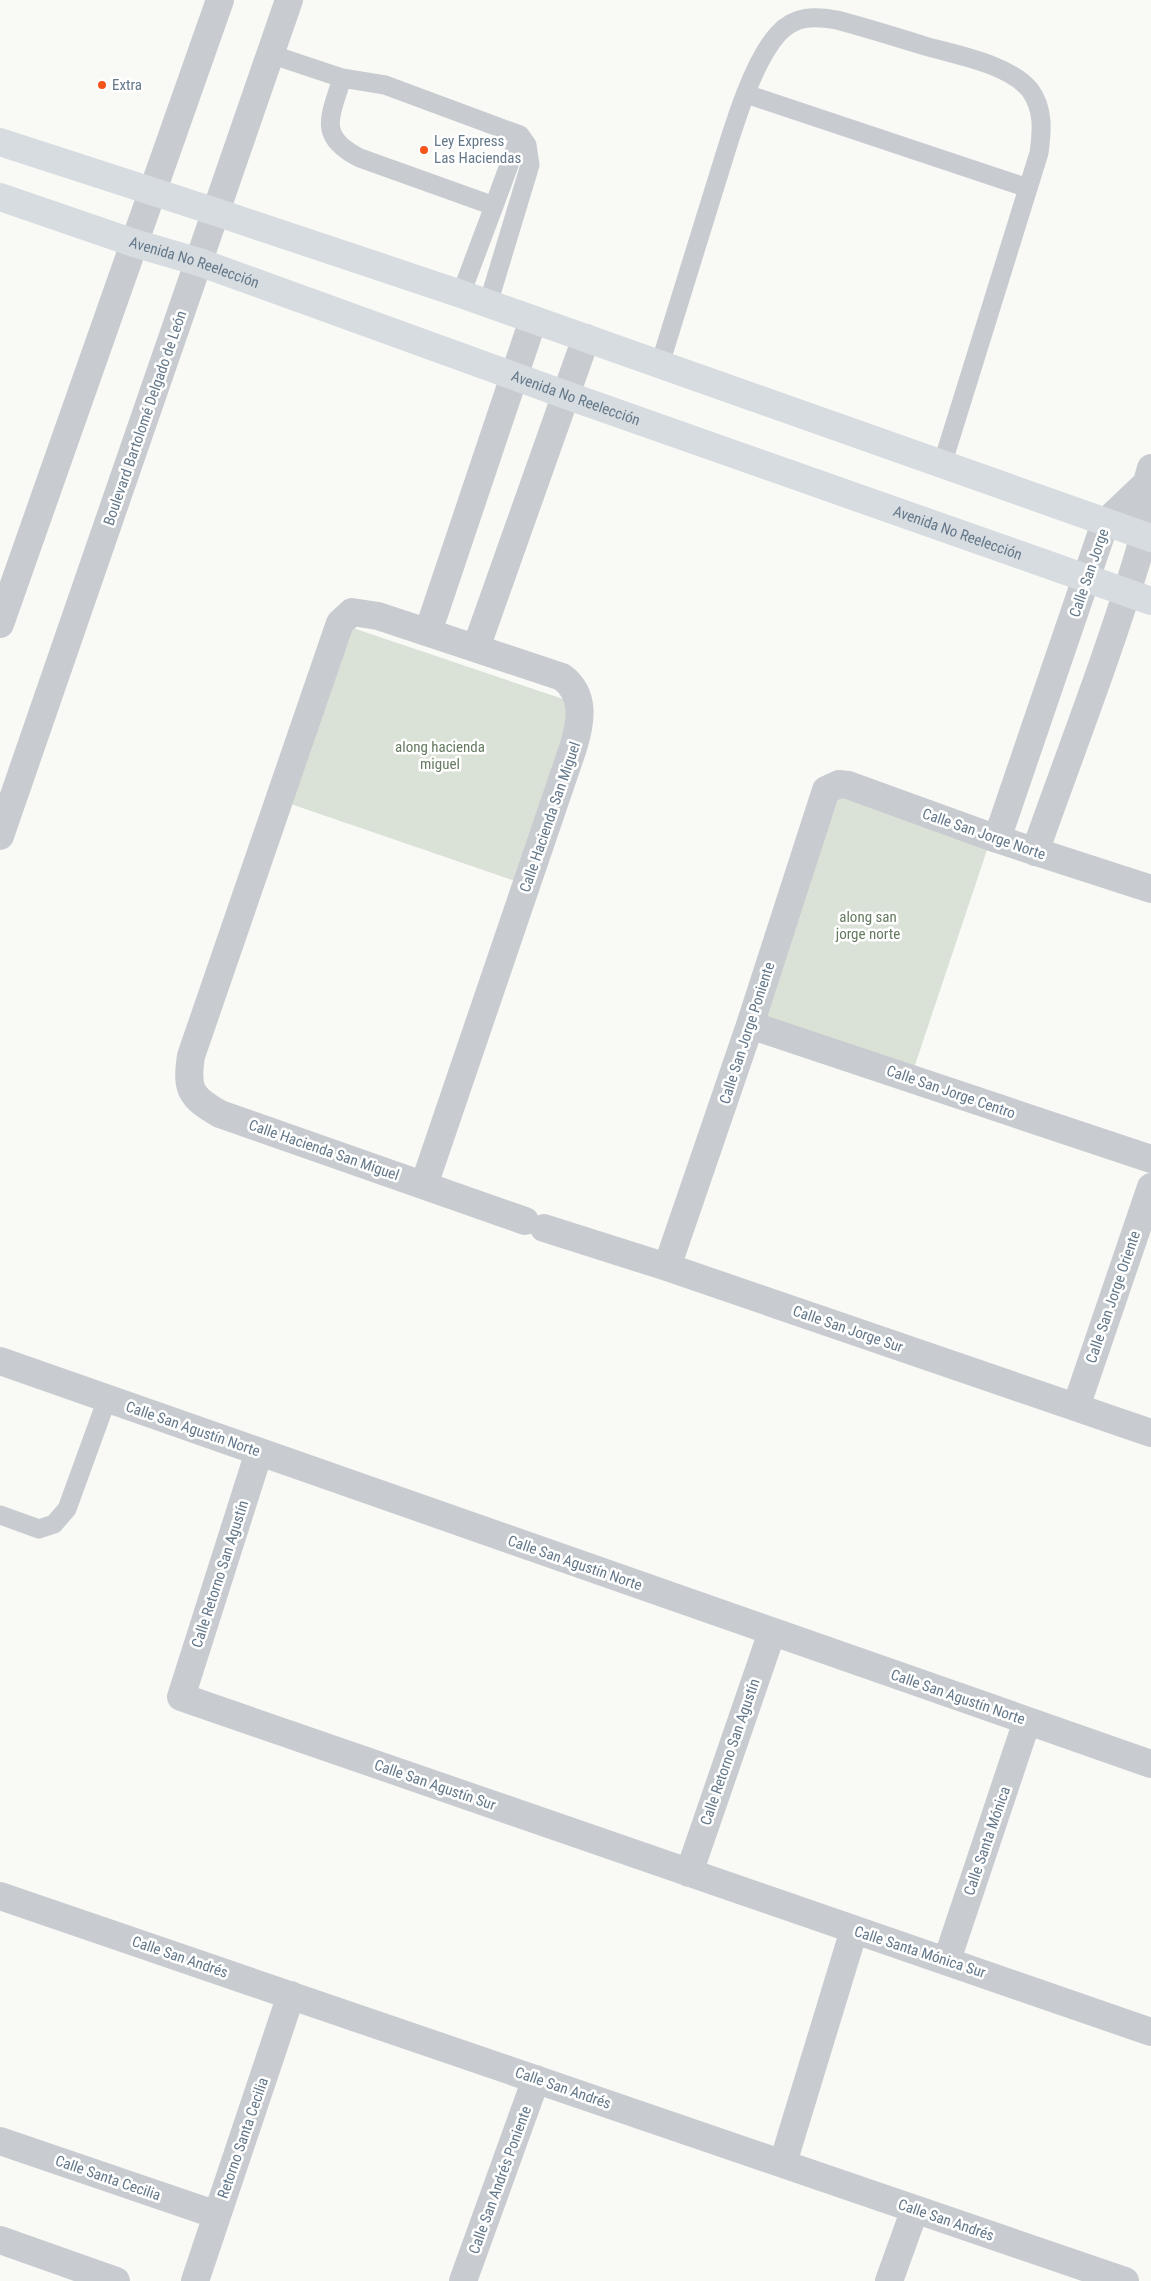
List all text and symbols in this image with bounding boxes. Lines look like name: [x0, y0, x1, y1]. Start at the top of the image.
place label: Extra: [112, 76, 142, 94]
marker: Extra: [96, 79, 108, 91]
place label: Ley Express Las Haciendas: [434, 132, 521, 167]
marker: Ley Express Las Haciendas: [418, 144, 430, 156]
street label: Avenida No Reelección: [127, 233, 262, 292]
street label: Boulevard Bartolomé Delgado de León: [100, 308, 190, 528]
street label: Avenida No Reelección: [509, 367, 643, 429]
street label: Avenida No Reelección: [891, 502, 1025, 564]
street label: Calle San Jorge: [1065, 526, 1113, 620]
park label: along hacienda miguel: [395, 738, 485, 773]
street label: Calle Hacienda San Miguel: [516, 739, 584, 895]
street label: Calle San Jorge Norte: [920, 804, 1048, 864]
park label: along san jorge norte: [835, 908, 900, 943]
street label: Calle San Jorge Poniente: [716, 960, 778, 1106]
street label: Calle San Jorge Centro: [884, 1062, 1018, 1122]
street label: Calle Hacienda San Miguel: [246, 1116, 402, 1184]
street label: Calle San Jorge Oriente: [1082, 1229, 1144, 1365]
street label: Calle San Jorge Sur: [791, 1302, 906, 1356]
street label: Calle San Agustín Norte: [124, 1398, 262, 1460]
street label: Calle Retorno San Agustín: [188, 1498, 252, 1650]
street label: Calle San Agustín Norte: [506, 1532, 644, 1594]
street label: Calle San Agustín Norte: [889, 1666, 1027, 1728]
street label: Calle Retorno San Agustín: [696, 1676, 764, 1828]
street label: Calle San Agustín Sur: [372, 1756, 498, 1814]
street label: Calle Santa Mónica: [960, 1784, 1014, 1898]
street label: Calle Santa Mónica Sur: [852, 1922, 988, 1982]
street label: Calle San Andrés: [130, 1932, 231, 1982]
street label: Calle San Andrés: [513, 2063, 614, 2113]
street label: Retorno Santa Cecilia: [214, 2075, 272, 2201]
street label: Calle San Andrés Poniente: [465, 2104, 535, 2256]
street label: Calle Santa Cecilia: [53, 2152, 163, 2204]
street label: Calle San Andrés: [896, 2195, 997, 2245]

